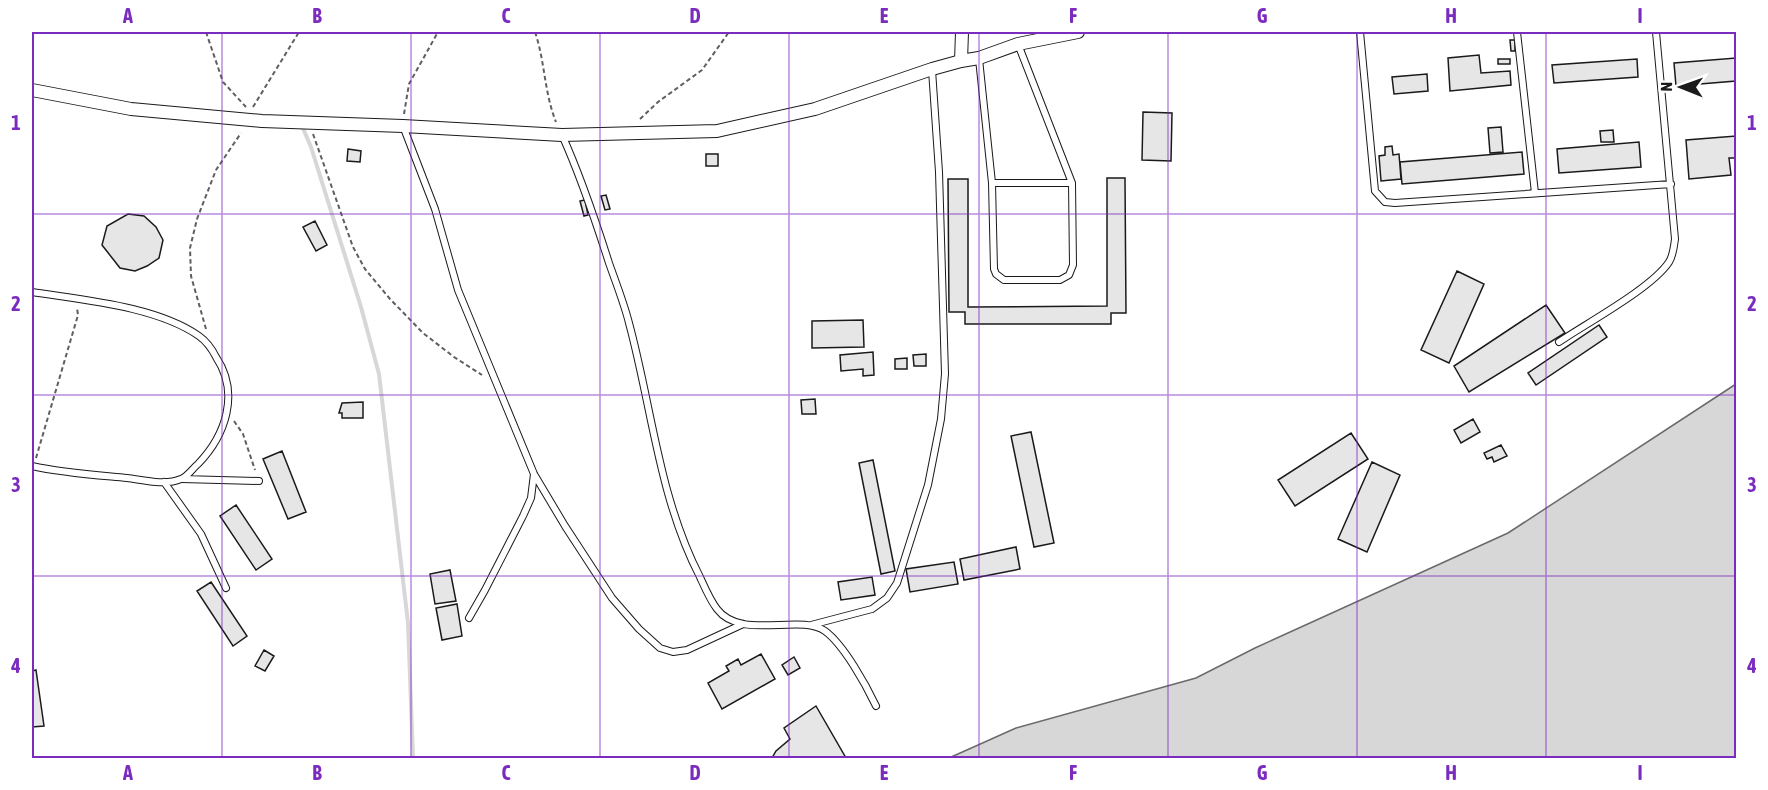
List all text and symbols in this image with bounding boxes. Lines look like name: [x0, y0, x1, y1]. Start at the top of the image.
text: A: [122, 4, 133, 27]
text: B: [312, 4, 322, 27]
text: C: [502, 4, 511, 27]
text: D: [689, 4, 701, 27]
text: E: [880, 4, 889, 27]
text: F: [1069, 4, 1077, 27]
text: G: [1257, 4, 1268, 27]
text: H: [1445, 4, 1457, 27]
text: I: [1637, 4, 1643, 27]
north arrow: [1651, 57, 1711, 117]
text: N: [1657, 82, 1675, 92]
text: 1: [11, 111, 21, 134]
text: 1: [1747, 111, 1757, 134]
text: 2: [11, 292, 21, 315]
text: 2: [1747, 292, 1757, 315]
text: 3: [11, 473, 21, 496]
text: 3: [1747, 473, 1757, 496]
text: 4: [10, 654, 21, 677]
text: 4: [1746, 654, 1757, 677]
text: A: [122, 761, 133, 784]
text: B: [312, 761, 322, 784]
text: C: [502, 761, 511, 784]
text: D: [689, 761, 701, 784]
text: E: [880, 761, 889, 784]
text: F: [1069, 761, 1077, 784]
text: G: [1257, 761, 1268, 784]
text: H: [1445, 761, 1457, 784]
text: I: [1637, 761, 1643, 784]

